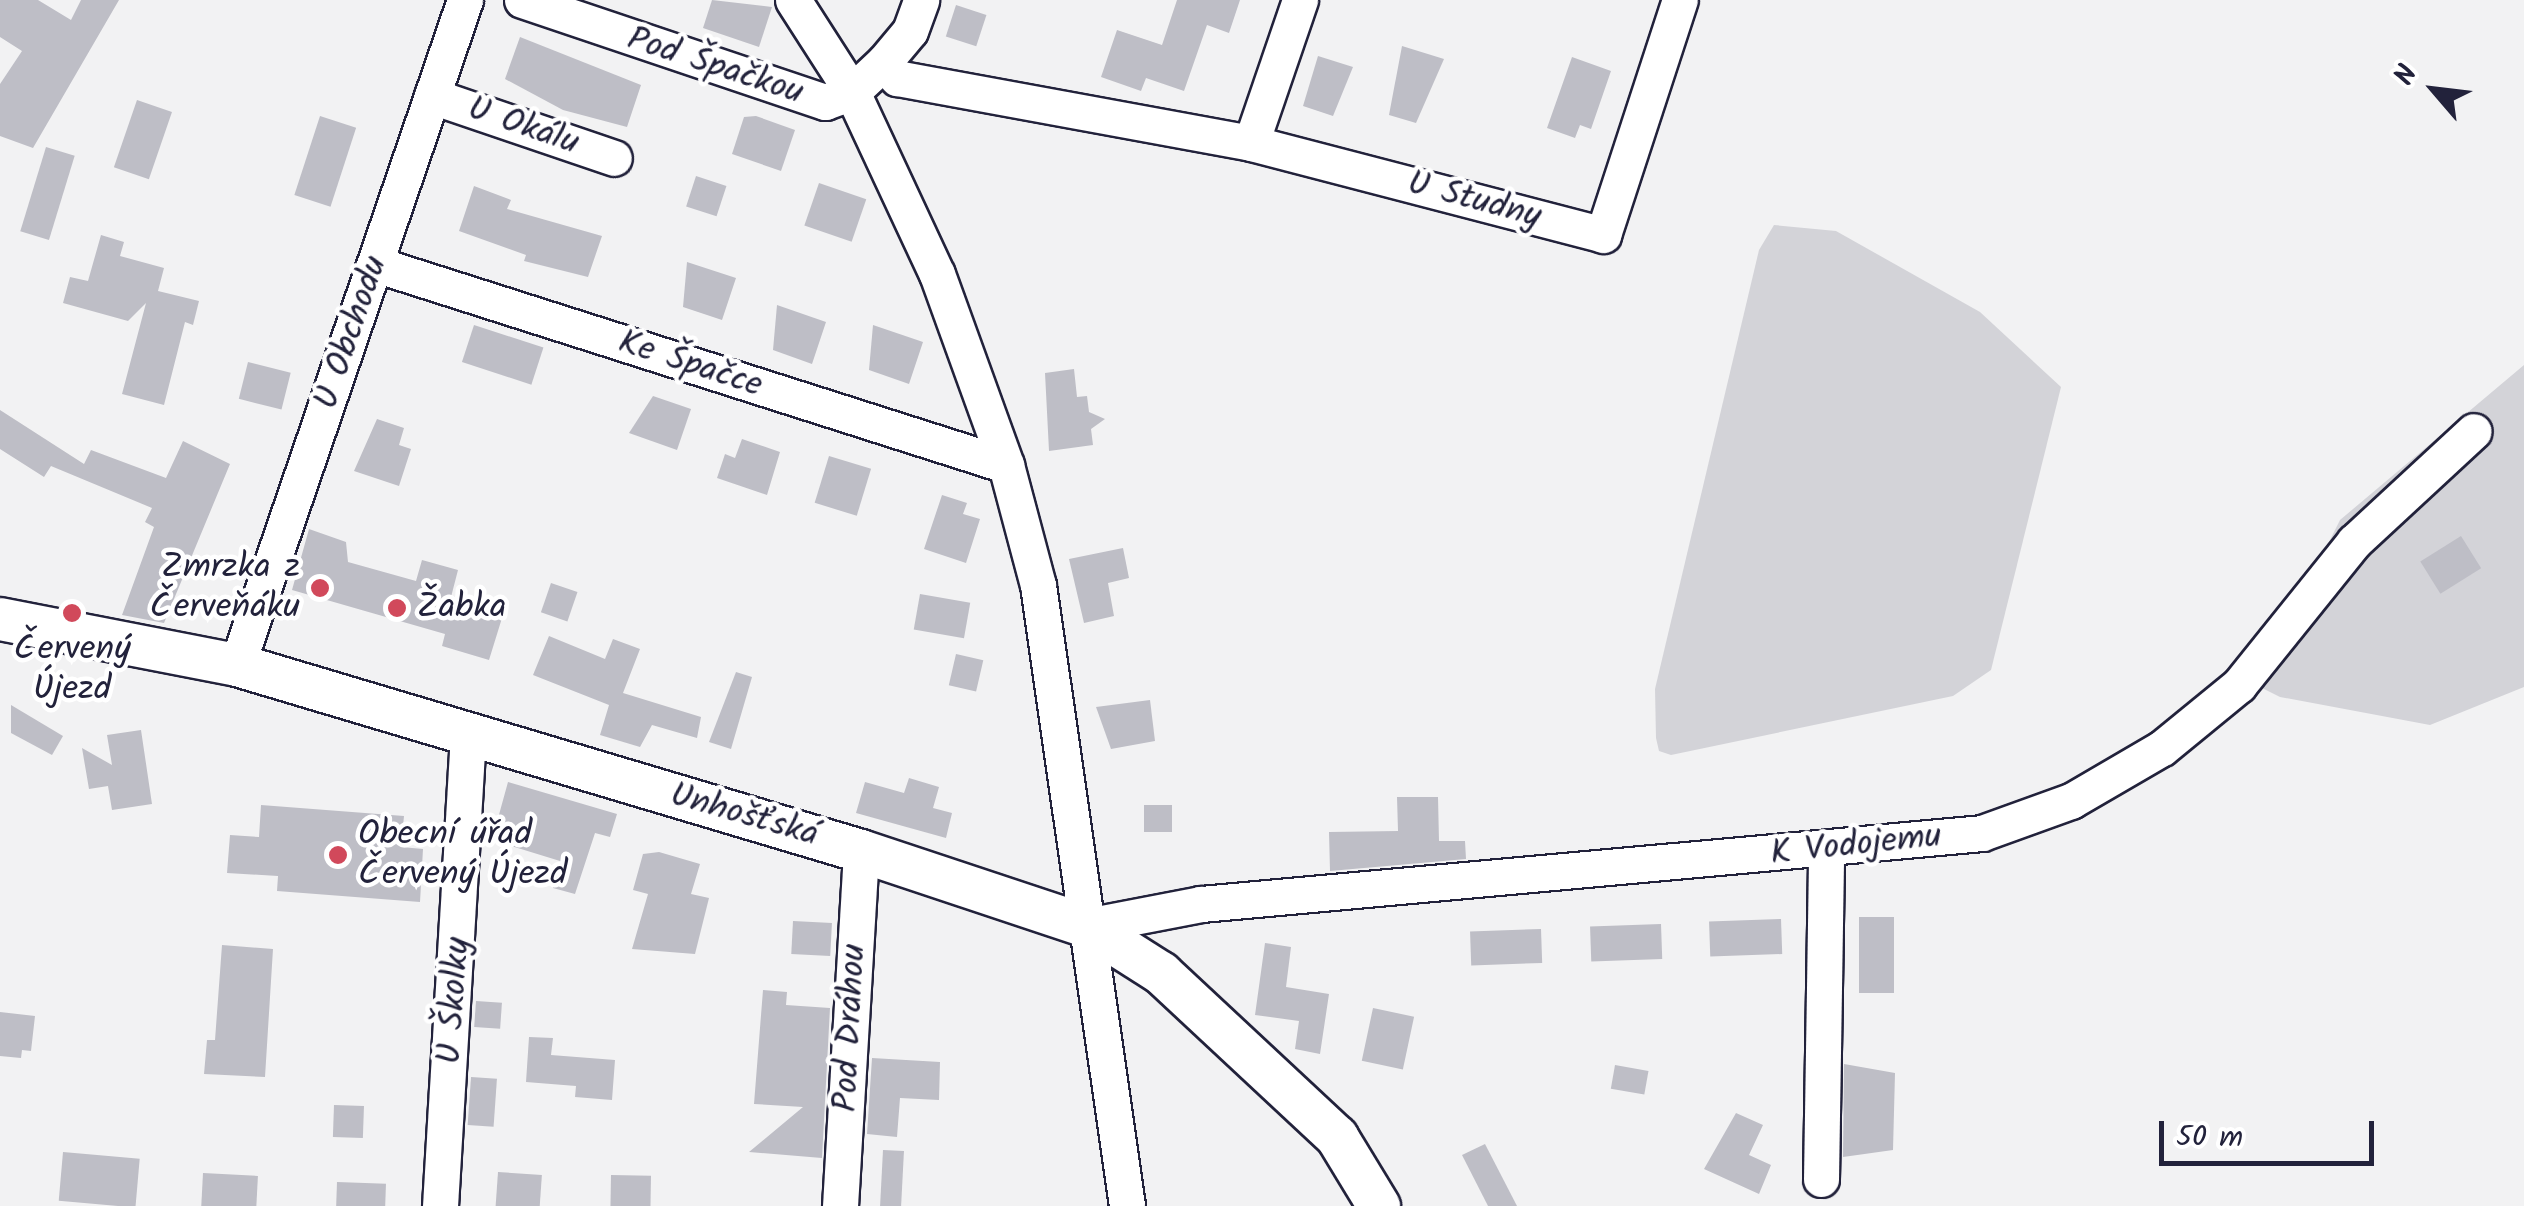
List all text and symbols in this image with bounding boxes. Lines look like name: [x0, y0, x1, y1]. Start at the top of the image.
street label: Pod Špačkou: [622, 19, 808, 115]
north arrow: [2384, 40, 2484, 140]
text: N: [2383, 57, 2431, 94]
street label: U Okálu: [462, 88, 584, 166]
street label: U Studny: [1403, 163, 1545, 239]
street label: U Obchodu: [306, 251, 398, 415]
street label: Ke Špačce: [613, 322, 767, 408]
place label: Zmrzka z Červeňáku: [150, 547, 300, 629]
marker: Zmrzka z Červeňáku: [309, 577, 331, 599]
place label: Žabka: [417, 587, 506, 629]
marker: Žabka: [386, 597, 408, 619]
marker: Červený Újezd: [61, 602, 83, 624]
place label: Červený Újezd: [13, 629, 131, 711]
street label: Unhošťská: [665, 775, 823, 857]
place label: Obecní úřad Červený Újezd: [358, 814, 567, 896]
street label: K Vodojemu: [1768, 816, 1944, 876]
marker: Obecní úřad Červený Újezd: [327, 844, 349, 866]
street label: U Školky: [430, 936, 480, 1066]
street label: Pod Dráhou: [826, 943, 876, 1113]
scale bar: [2164, 1101, 2379, 1163]
text: 50 m: [2176, 1114, 2243, 1162]

